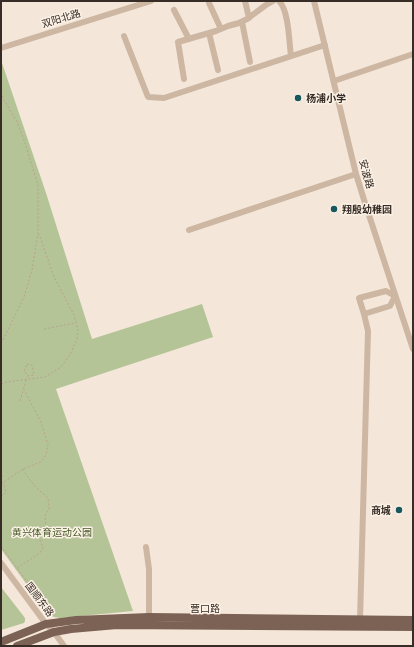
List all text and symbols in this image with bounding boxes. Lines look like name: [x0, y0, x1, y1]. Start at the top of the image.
street label: 双阳北路: [40, 7, 82, 30]
place label: 杨浦小学: [306, 92, 346, 104]
marker: 杨浦小学: [293, 93, 303, 103]
street label: 安波路: [357, 158, 376, 190]
place label: 翔殷幼稚园: [342, 203, 392, 215]
marker: 翔殷幼稚园: [329, 204, 339, 214]
place label: 商城: [371, 504, 391, 516]
marker: 商城: [394, 505, 404, 515]
park label: 黄兴体育运动公园: [12, 527, 92, 538]
street label: 国顺东路: [23, 580, 56, 619]
street label: 营口路: [190, 603, 220, 614]

